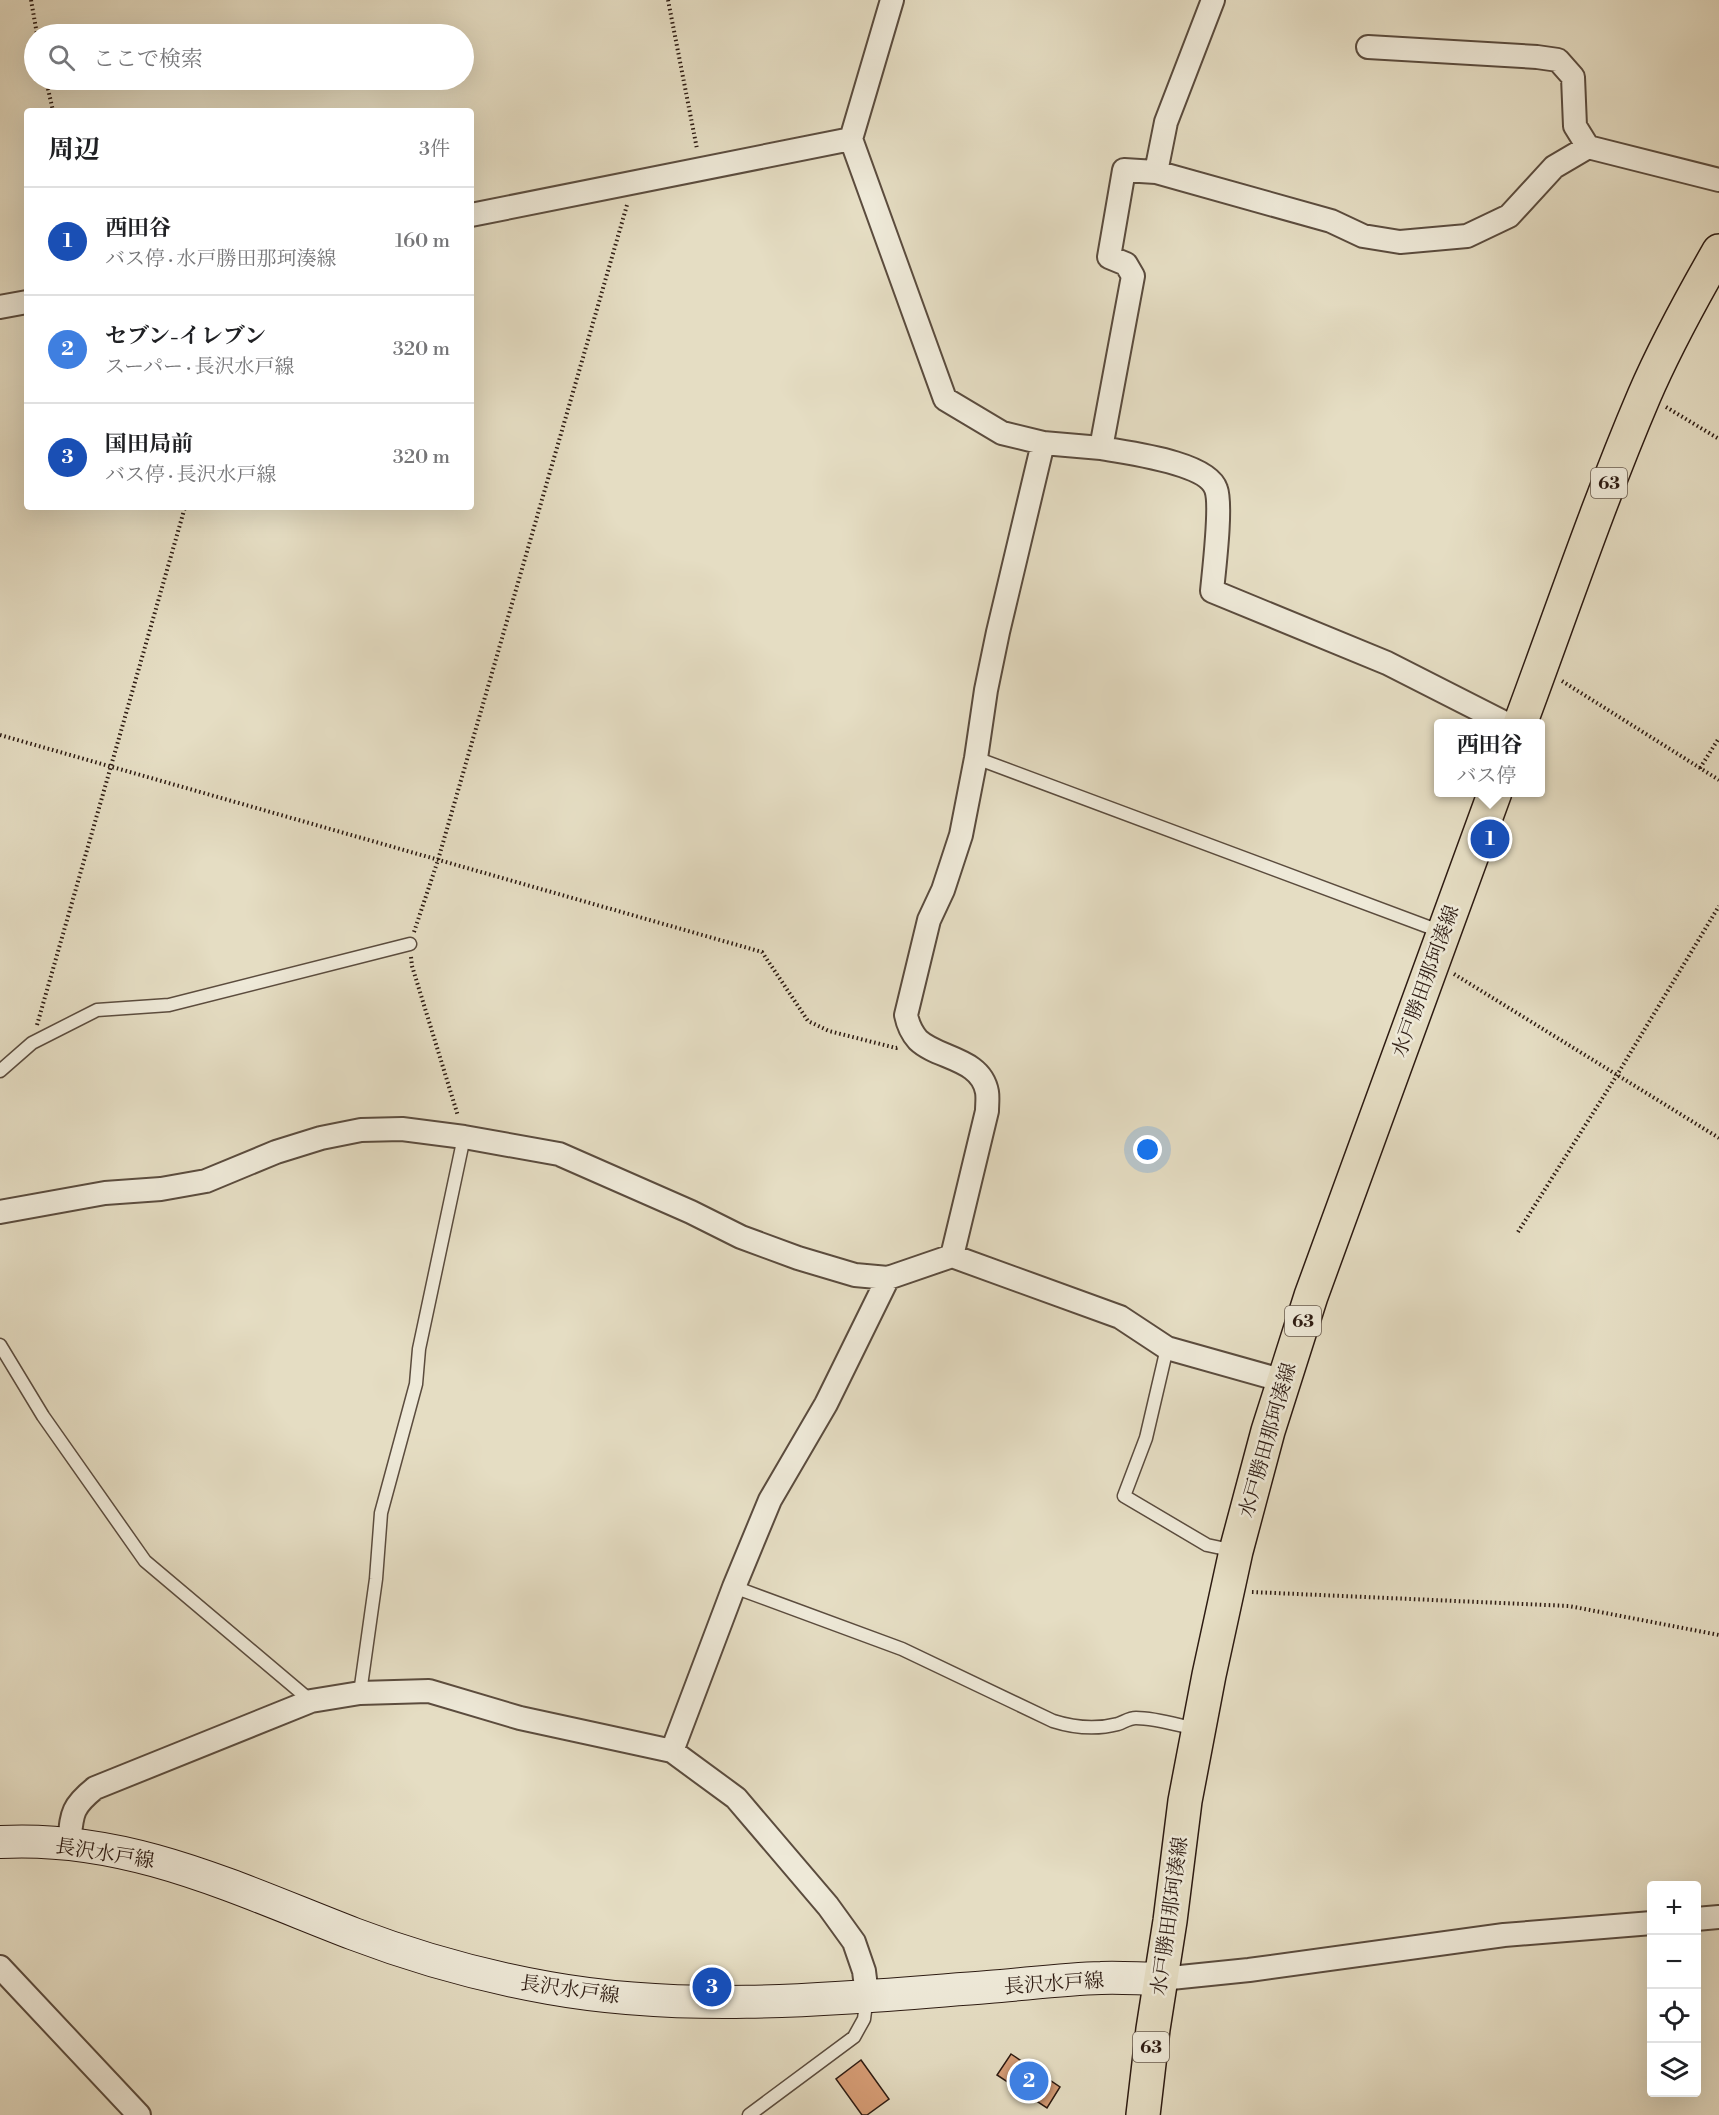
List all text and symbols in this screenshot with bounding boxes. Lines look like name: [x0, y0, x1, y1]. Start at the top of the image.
search box: [24, 24, 474, 90]
icon: search: [45, 41, 78, 74]
text: ここで検索: [93, 46, 203, 73]
text: 周辺: [48, 134, 100, 166]
text: 3件: [419, 137, 450, 162]
text: 西田谷: [105, 215, 171, 242]
text: 1: [63, 229, 72, 254]
text: 160 m: [395, 229, 450, 254]
text: バス停 · 水戸勝田那珂湊線: [105, 247, 337, 272]
text: セブン-イレブン: [105, 323, 266, 350]
text: 2: [61, 337, 74, 362]
text: 320 m: [393, 337, 450, 362]
text: スーパー · 長沢水戸線: [105, 355, 295, 380]
text: 国田局前: [105, 431, 193, 458]
text: 3: [61, 445, 74, 470]
text: 320 m: [393, 445, 450, 470]
text: バス停 · 長沢水戸線: [105, 463, 277, 488]
road number: 63: [1591, 468, 1627, 498]
popup: [1434, 719, 1545, 797]
text: 西田谷: [1456, 732, 1523, 759]
text: バス停: [1456, 764, 1516, 789]
pin: 1: [1470, 816, 1510, 862]
street label: 水戸勝田那珂湊線: [1387, 902, 1466, 1061]
your location: [1133, 1135, 1162, 1164]
road number: 63: [1285, 1306, 1321, 1336]
street label: 水戸勝田那珂湊線: [1234, 1360, 1303, 1521]
street label: 長沢水戸線: [53, 1834, 156, 1875]
street label: 水戸勝田那珂湊線: [1147, 1835, 1194, 1997]
map controls: [1647, 1881, 1701, 2097]
button: +: [1647, 1881, 1701, 1935]
button: −: [1647, 1935, 1701, 1989]
pin: 3: [692, 1964, 732, 2010]
street label: 長沢水戸線: [1003, 1969, 1105, 2000]
street label: 長沢水戸線: [519, 1971, 621, 2010]
button: locate: [1647, 1989, 1701, 2043]
road number: 63: [1133, 2032, 1169, 2062]
button: layers: [1647, 2043, 1701, 2097]
pin: 2: [1010, 2058, 1048, 2104]

